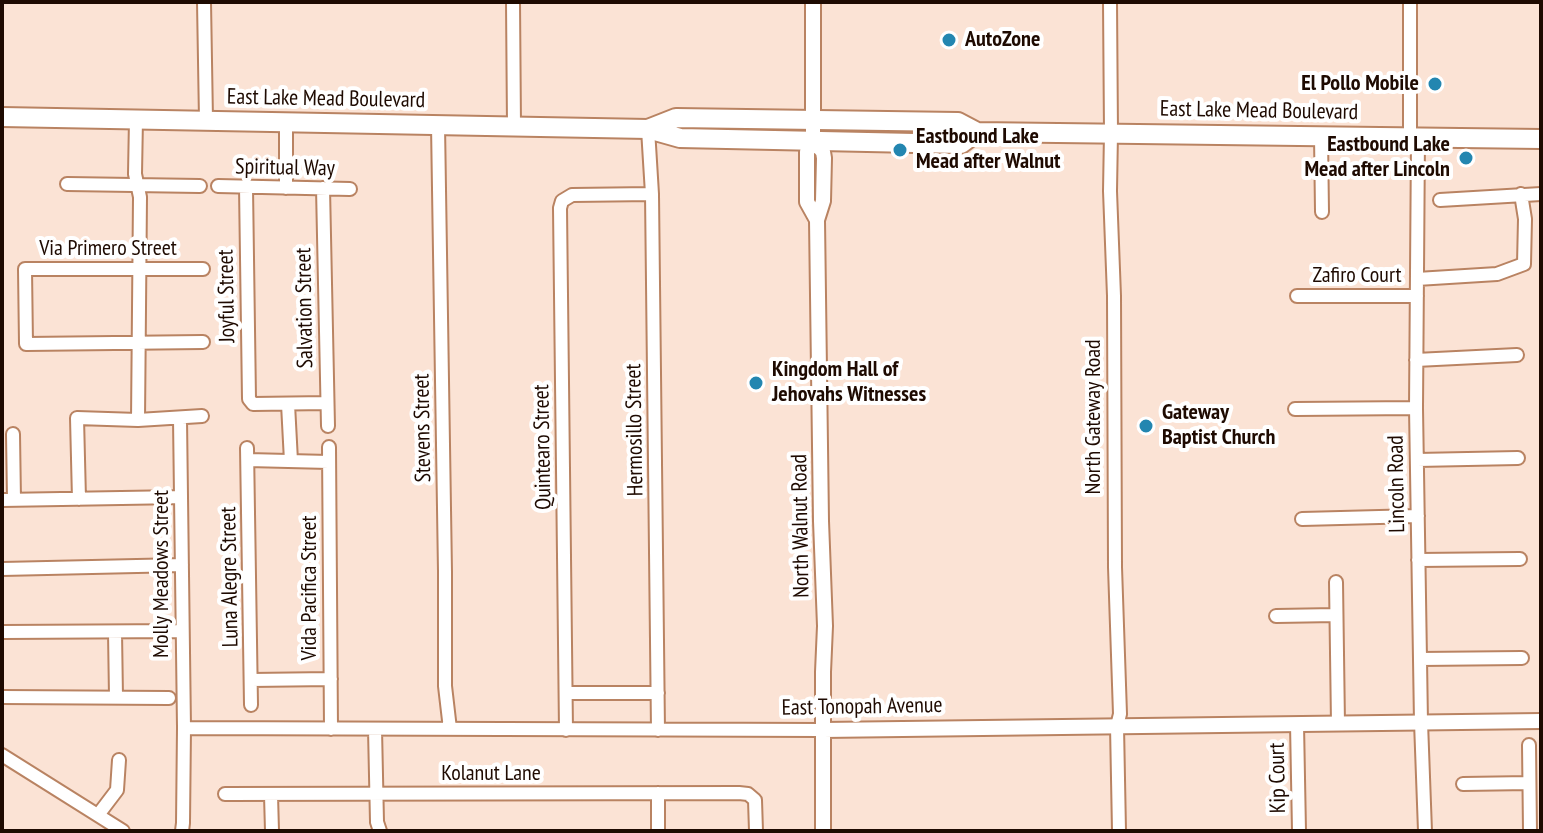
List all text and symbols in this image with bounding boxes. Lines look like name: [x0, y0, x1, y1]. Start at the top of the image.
place label: AutoZone: [965, 27, 1040, 53]
marker: AutoZone: [940, 31, 958, 49]
place label: El Pollo Mobile: [1301, 71, 1419, 97]
marker: El Pollo Mobile: [1426, 75, 1444, 93]
street label: East Lake Mead Boulevard: [227, 84, 425, 114]
street label: East Lake Mead Boulevard: [1160, 96, 1358, 126]
place label: Eastbound Lake Mead after Walnut: [916, 124, 1060, 176]
place label: Eastbound Lake Mead after Lincoln: [1304, 132, 1450, 184]
marker: Eastbound Lake Mead after Walnut: [891, 141, 909, 159]
marker: Eastbound Lake Mead after Lincoln: [1457, 149, 1475, 167]
street label: Spiritual Way: [235, 154, 335, 182]
street label: Via Primero Street: [39, 236, 177, 262]
street label: Salvation Street: [291, 247, 319, 369]
street label: Joyful Street: [213, 249, 241, 343]
street label: Zafiro Court: [1312, 263, 1402, 289]
street label: North Gateway Road: [1081, 340, 1107, 494]
place label: Kingdom Hall of Jehovahs Witnesses: [772, 357, 926, 408]
street label: Hermosillo Street: [621, 363, 649, 497]
street label: Stevens Street: [409, 373, 437, 483]
marker: Kingdom Hall of Jehovahs Witnesses: [747, 374, 765, 392]
street label: Quintearo Street: [529, 384, 557, 510]
place label: Gateway Baptist Church: [1162, 400, 1275, 452]
marker: Gateway Baptist Church: [1137, 417, 1155, 435]
street label: Lincoln Road: [1383, 435, 1411, 533]
street label: North Walnut Road: [787, 454, 815, 598]
street label: Molly Meadows Street: [149, 490, 175, 658]
street label: Luna Alegre Street: [216, 506, 244, 648]
street label: Vida Pacifica Street: [297, 515, 323, 661]
street label: East Tonopah Avenue: [781, 692, 943, 722]
street label: Kip Court: [1264, 742, 1292, 814]
street label: Kolanut Lane: [441, 761, 541, 787]

